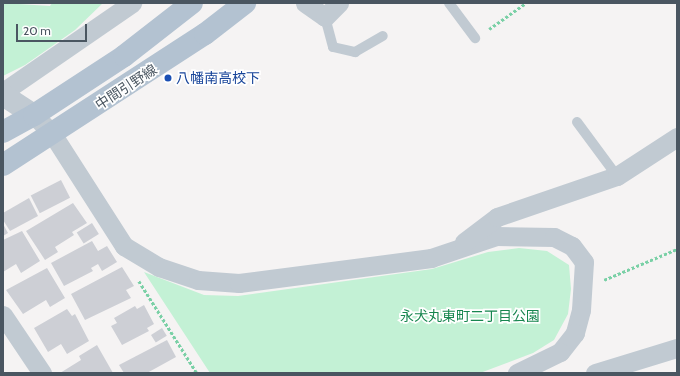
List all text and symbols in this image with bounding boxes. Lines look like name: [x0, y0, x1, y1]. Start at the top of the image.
scale bar: [18, 16, 89, 42]
text: 20 m: [23, 23, 51, 38]
street label: 中間引野線: [92, 61, 160, 113]
place label: 八幡南高校下: [176, 70, 260, 86]
marker: 八幡南高校下: [163, 73, 173, 83]
park label: 永犬丸東町二丁目公園: [400, 308, 540, 324]

